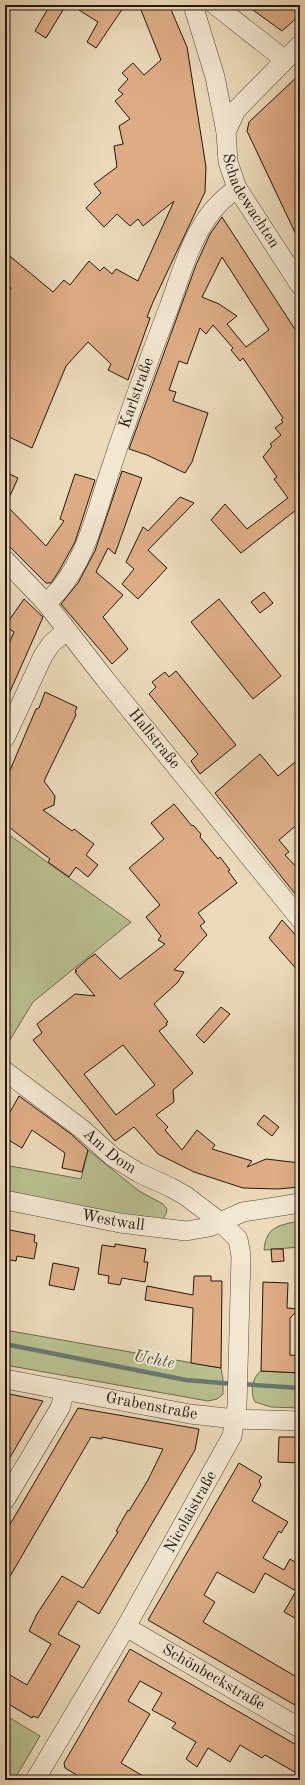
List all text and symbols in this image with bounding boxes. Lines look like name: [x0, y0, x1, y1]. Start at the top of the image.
street label: Schadewachten: [219, 153, 282, 252]
street label: Karlstraße: [117, 356, 157, 431]
street label: Hallstraße: [125, 706, 183, 772]
street label: Am Dom: [80, 1126, 139, 1177]
street label: Westwall: [80, 1207, 145, 1234]
water label: Uchte: [132, 1348, 176, 1372]
street label: Grabenstraße: [104, 1390, 198, 1423]
street label: Nicolaistraße: [162, 1468, 220, 1556]
street label: Schönbeckstraße: [159, 1642, 267, 1714]

